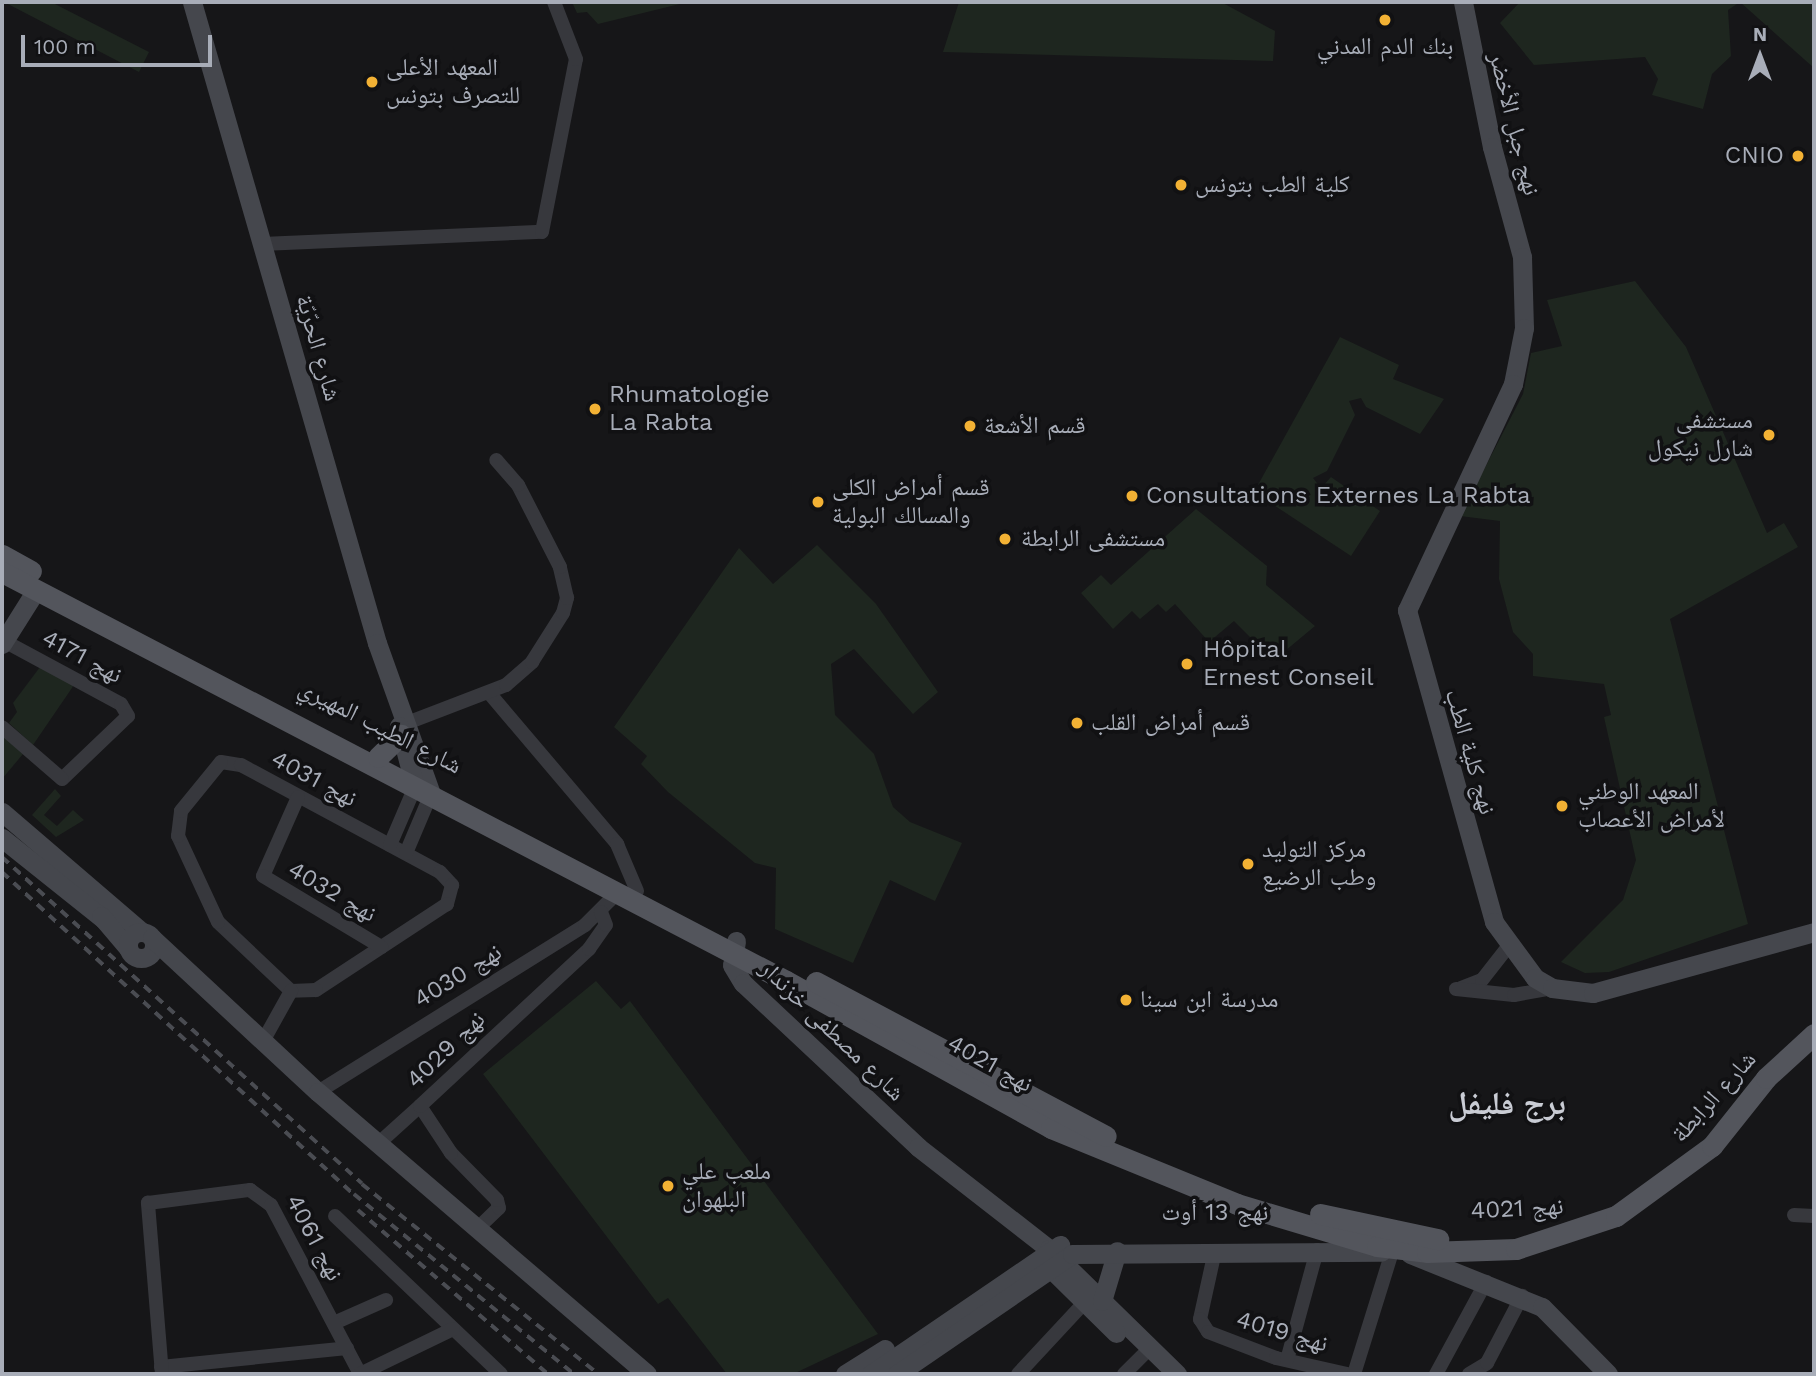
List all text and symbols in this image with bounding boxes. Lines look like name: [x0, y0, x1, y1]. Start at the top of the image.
marker: بنك الدم المدني: [1375, 10, 1395, 30]
scale bar: [24, 21, 215, 65]
north arrow: [1725, 21, 1795, 91]
text: N: [1753, 23, 1767, 46]
place label: بنك الدم المدني: [1317, 33, 1453, 61]
text: 100 m: [34, 34, 96, 59]
street label: نهج جبل الأخضر: [1482, 50, 1546, 198]
place label: المعهد الأعلى للتصرف بتونس: [386, 54, 520, 110]
marker: المعهد الأعلى للتصرف بتونس: [364, 74, 380, 90]
place label: CNIO: [1725, 142, 1784, 170]
marker: CNIO: [1790, 148, 1806, 164]
place label: كلية الطب بتونس: [1195, 171, 1350, 199]
marker: كلية الطب بتونس: [1173, 177, 1189, 193]
street label: شارع الحرّيّة: [289, 291, 347, 405]
place label: Rhumatologie La Rabta: [609, 381, 770, 437]
marker: Rhumatologie La Rabta: [587, 401, 603, 417]
place label: مستشفى شارل نيكول: [1648, 407, 1753, 463]
place label: قسم الأشعة: [984, 412, 1086, 440]
marker: قسم الأشعة: [962, 418, 978, 434]
marker: مستشفى شارل نيكول: [1759, 425, 1779, 445]
place label: قسم أمراض الكلى والمسالك البولية: [832, 474, 990, 530]
place label: Consultations Externes La Rabta: [1146, 482, 1531, 510]
marker: Consultations Externes La Rabta: [1124, 488, 1140, 504]
marker: قسم أمراض الكلى والمسالك البولية: [810, 494, 826, 510]
place label: مستشفى الرابطة: [1021, 525, 1165, 553]
marker: مستشفى الرابطة: [995, 529, 1015, 549]
street label: نهج 4171: [37, 624, 127, 690]
place label: Hôpital Ernest Conseil: [1203, 636, 1374, 692]
marker: Hôpital Ernest Conseil: [1177, 654, 1197, 674]
street label: شارع الطيب المهيري: [294, 674, 466, 780]
street label: نهج كلية الطب: [1438, 686, 1502, 818]
place label: قسم أمراض القلب: [1091, 709, 1250, 737]
marker: قسم أمراض القلب: [1069, 715, 1085, 731]
street label: نهج 4031: [266, 745, 362, 813]
place label: المعهد الوطني لأمراض الأعصاب: [1578, 778, 1725, 834]
marker: المعهد الوطني لأمراض الأعصاب: [1552, 796, 1572, 816]
place label: مركز التوليد وطب الرضيع: [1262, 836, 1376, 892]
street label: نهج 4032: [283, 855, 381, 929]
marker: مركز التوليد وطب الرضيع: [1240, 856, 1256, 872]
street label: نهج 4030: [409, 938, 507, 1014]
street label: شارع مصطفى خزندار: [754, 955, 910, 1107]
place label: مدرسة ابن سينا: [1140, 986, 1278, 1014]
marker: مدرسة ابن سينا: [1118, 992, 1134, 1008]
street label: نهج 4029: [401, 1005, 491, 1095]
street label: نهج 4021: [942, 1029, 1038, 1099]
street label: شارع الرابطة: [1666, 1046, 1762, 1148]
district label: برج فليفل: [1448, 1084, 1566, 1122]
place label: ملعب علي البلهوان: [682, 1158, 771, 1214]
marker: ملعب علي البلهوان: [660, 1178, 676, 1194]
street label: نهج 4061: [279, 1190, 349, 1286]
street label: نهج 4021: [1470, 1192, 1564, 1226]
street label: نهج 13 أوت: [1162, 1199, 1268, 1227]
street label: نهج 4019: [1233, 1305, 1331, 1359]

